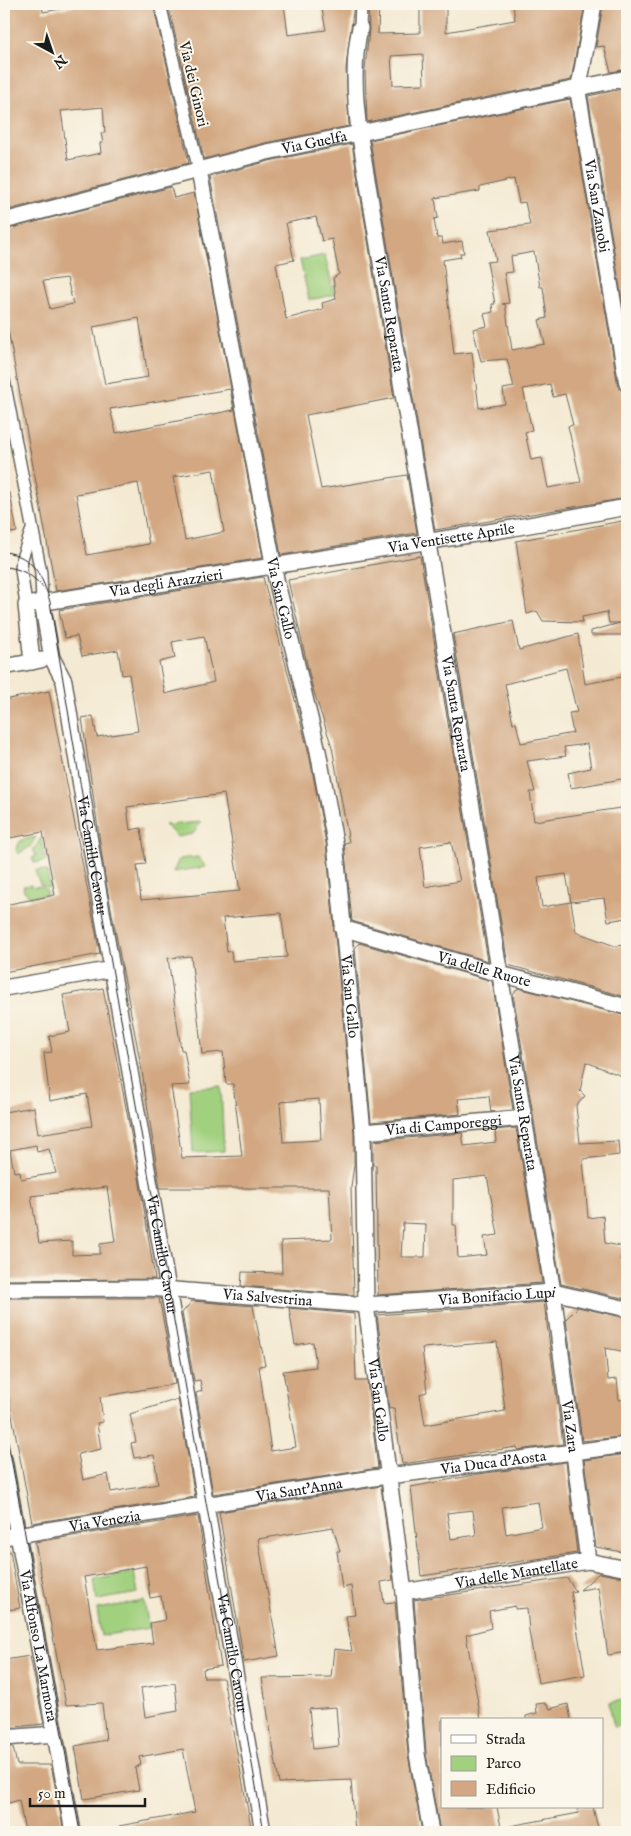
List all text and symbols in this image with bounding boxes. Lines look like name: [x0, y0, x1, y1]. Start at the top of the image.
north arrow: [28, 28, 78, 78]
street label: Via dei Ginori: [174, 38, 213, 129]
text: N: [49, 50, 71, 72]
street label: Via Guelfa: [279, 127, 349, 159]
street label: Via San Zanobi: [579, 157, 614, 254]
street label: Via Santa Reparata: [370, 254, 408, 374]
street label: Via Ventisette Aprile: [386, 519, 516, 558]
street label: Via San Gallo: [262, 555, 299, 641]
street label: Via degli Arazzieri: [107, 565, 224, 602]
street label: Via Santa Reparata: [437, 653, 475, 773]
street label: Via Camillo Cavour: [72, 793, 112, 917]
street label: Via delle Ruote: [434, 947, 533, 992]
street label: Via San Gallo: [336, 953, 363, 1039]
street label: Via Santa Reparata: [503, 1053, 542, 1173]
street label: Via di Camporeggi: [384, 1111, 503, 1140]
street label: Via Camillo Cavour: [142, 1192, 182, 1316]
street label: Via Bonifacio Lupi: [437, 1283, 558, 1310]
street label: Via Salvestrina: [221, 1285, 314, 1311]
street label: Via San Gallo: [363, 1356, 393, 1443]
street label: Via Zara: [557, 1398, 583, 1454]
street label: Via Duca d'Aosta: [438, 1447, 548, 1479]
street label: Via Sant'Anna: [254, 1474, 344, 1507]
street label: Via Venezia: [67, 1506, 142, 1537]
street label: Via delle Mantellate: [453, 1554, 579, 1593]
street label: Via Alfonso La Marmora: [15, 1567, 62, 1724]
street label: Via Camillo Cavour: [212, 1591, 252, 1715]
legend: [441, 1718, 604, 1808]
text: Strada: [486, 1730, 526, 1749]
text: Parco: [486, 1754, 521, 1773]
scale bar: [30, 1776, 145, 1808]
text: Edificio: [486, 1780, 536, 1799]
text: 50 m: [38, 1784, 66, 1803]

